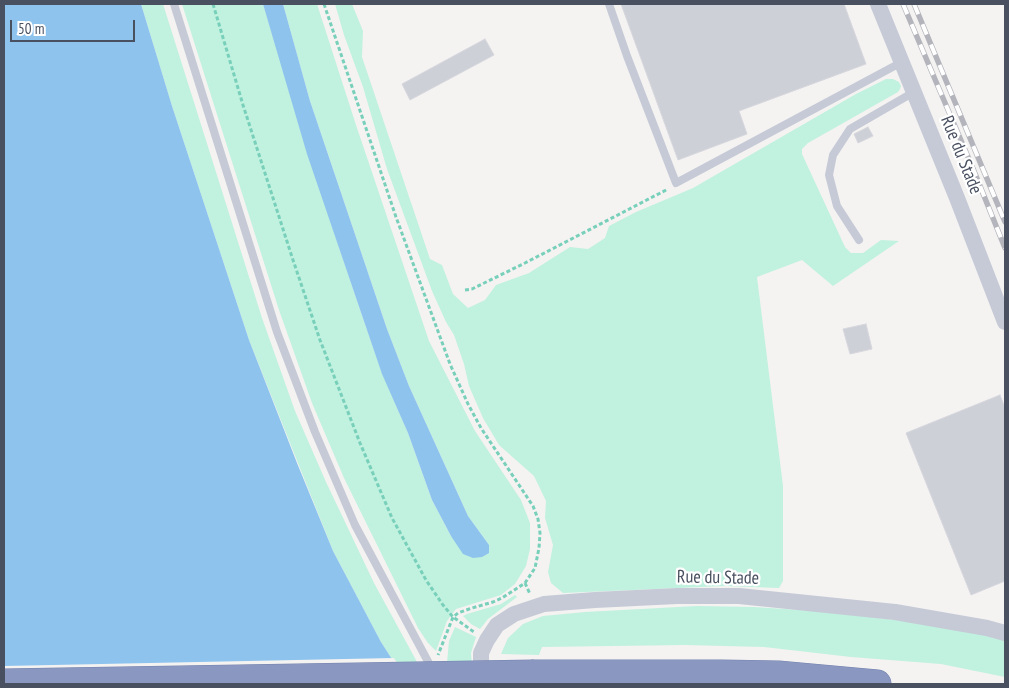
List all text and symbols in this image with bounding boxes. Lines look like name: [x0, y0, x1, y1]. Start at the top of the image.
scale bar: [12, 10, 138, 42]
text: 50 m: [18, 19, 44, 38]
street label: Rue du Stade: [936, 113, 986, 197]
street label: Rue du Stade: [677, 566, 759, 590]

